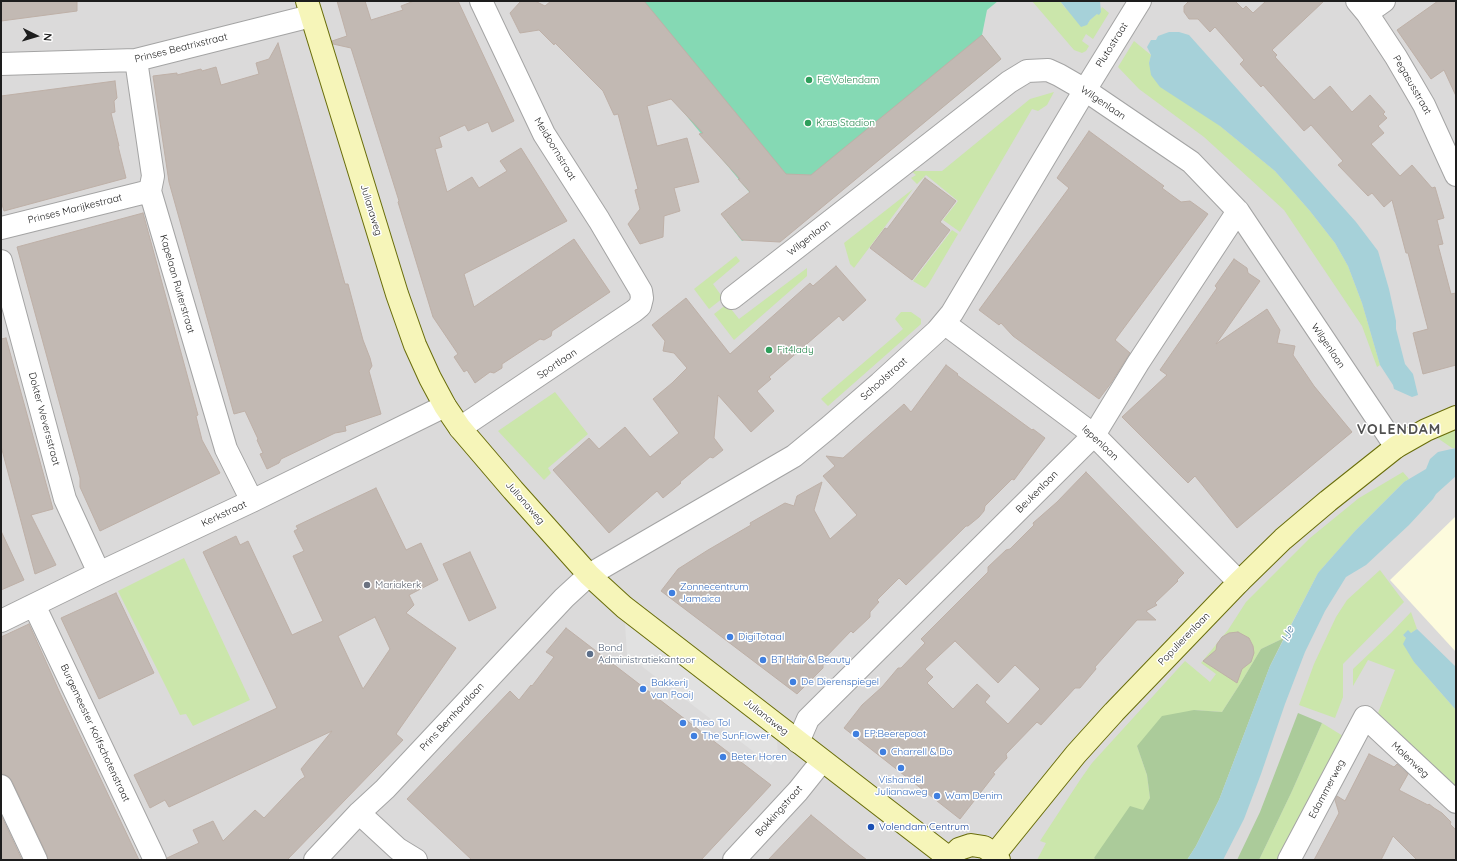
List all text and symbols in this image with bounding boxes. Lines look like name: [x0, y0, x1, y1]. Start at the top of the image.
north arrow: [16, 16, 56, 56]
street label: Plutostraat: [1093, 20, 1131, 70]
street label: Prinses Beatrixstraat: [133, 31, 229, 65]
text: N: [41, 32, 55, 42]
street label: Pegasusstraat: [1390, 53, 1434, 117]
place label: FC Volendam: [817, 74, 879, 86]
marker: FC Volendam: [804, 75, 814, 85]
street label: Wilgenlaan: [1078, 84, 1128, 122]
street label: Meidoornstraat: [532, 115, 578, 183]
place label: Kras Stadion: [816, 117, 875, 129]
marker: Kras Stadion: [803, 118, 813, 128]
street label: Julianaweg: [358, 183, 384, 237]
street label: Prinses Marijkestraat: [27, 191, 123, 227]
street label: Wilgenlaan: [785, 217, 833, 259]
street label: Kapelaan Ruiterstraat: [157, 233, 197, 335]
street label: Wilgenlaan: [1309, 321, 1347, 371]
place label: Fit4lady: [777, 344, 814, 356]
marker: Fit4lady: [764, 345, 774, 355]
street label: Sportlaan: [535, 346, 579, 382]
street label: Schoolstraat: [858, 355, 910, 403]
street label: Dokter Weversstraat: [26, 371, 62, 467]
district label: VOLENDAM: [1357, 422, 1441, 438]
street label: Iepenlaan: [1079, 423, 1121, 463]
street label: Beukenlaan: [1013, 468, 1061, 516]
street label: Julianaweg: [503, 479, 547, 527]
street label: Kerkstraat: [199, 498, 249, 530]
place label: Mariakerk: [375, 579, 421, 591]
marker: Mariakerk: [362, 580, 372, 590]
place label: Zonnecentrum Jamaica: [680, 581, 748, 604]
marker: Zonnecentrum Jamaica: [667, 588, 677, 598]
street label: Populierenlaan: [1156, 610, 1212, 668]
water label: IJe: [1279, 624, 1297, 644]
place label: DigiTotaal: [738, 631, 784, 643]
marker: DigiTotaal: [725, 632, 735, 642]
place label: Bond Administratiekantoor: [598, 642, 695, 666]
marker: Bond Administratiekantoor: [585, 649, 595, 659]
place label: BT Hair & Beauty: [771, 654, 851, 666]
marker: BT Hair & Beauty: [758, 655, 768, 665]
street label: Burgemeester Kolfschotenstraat: [58, 662, 132, 804]
place label: De Dierenspiegel: [801, 676, 879, 688]
place label: Bakkerij van Pooij: [651, 677, 694, 700]
marker: De Dierenspiegel: [788, 677, 798, 687]
street label: Prins Bernhardlaan: [417, 680, 487, 754]
marker: Bakkerij van Pooij: [638, 684, 648, 694]
street label: Julianaweg: [741, 696, 791, 738]
place label: Theo Tol: [691, 717, 730, 729]
marker: Theo Tol: [678, 718, 688, 728]
place label: EP:Beerepoot: [864, 728, 926, 740]
marker: EP:Beerepoot: [851, 729, 861, 739]
place label: The SunFlower: [702, 730, 770, 742]
marker: The SunFlower: [689, 731, 699, 741]
street label: Molenweg: [1389, 739, 1431, 781]
place label: Charrell & Do: [891, 746, 953, 758]
marker: Charrell & Do: [878, 747, 888, 757]
place label: Beter Horen: [731, 751, 787, 763]
marker: Beter Horen: [718, 752, 728, 762]
street label: Edammerweg: [1306, 757, 1348, 821]
marker: Vishandel Julianaweg: [896, 763, 906, 773]
place label: Vishandel Julianaweg: [874, 774, 928, 798]
street label: Bokkingstraat: [753, 783, 805, 839]
place label: Wam Denim: [945, 790, 1002, 802]
marker: Wam Denim: [932, 791, 942, 801]
place label: Volendam Centrum: [879, 821, 969, 833]
marker: Volendam Centrum: [866, 822, 876, 832]

